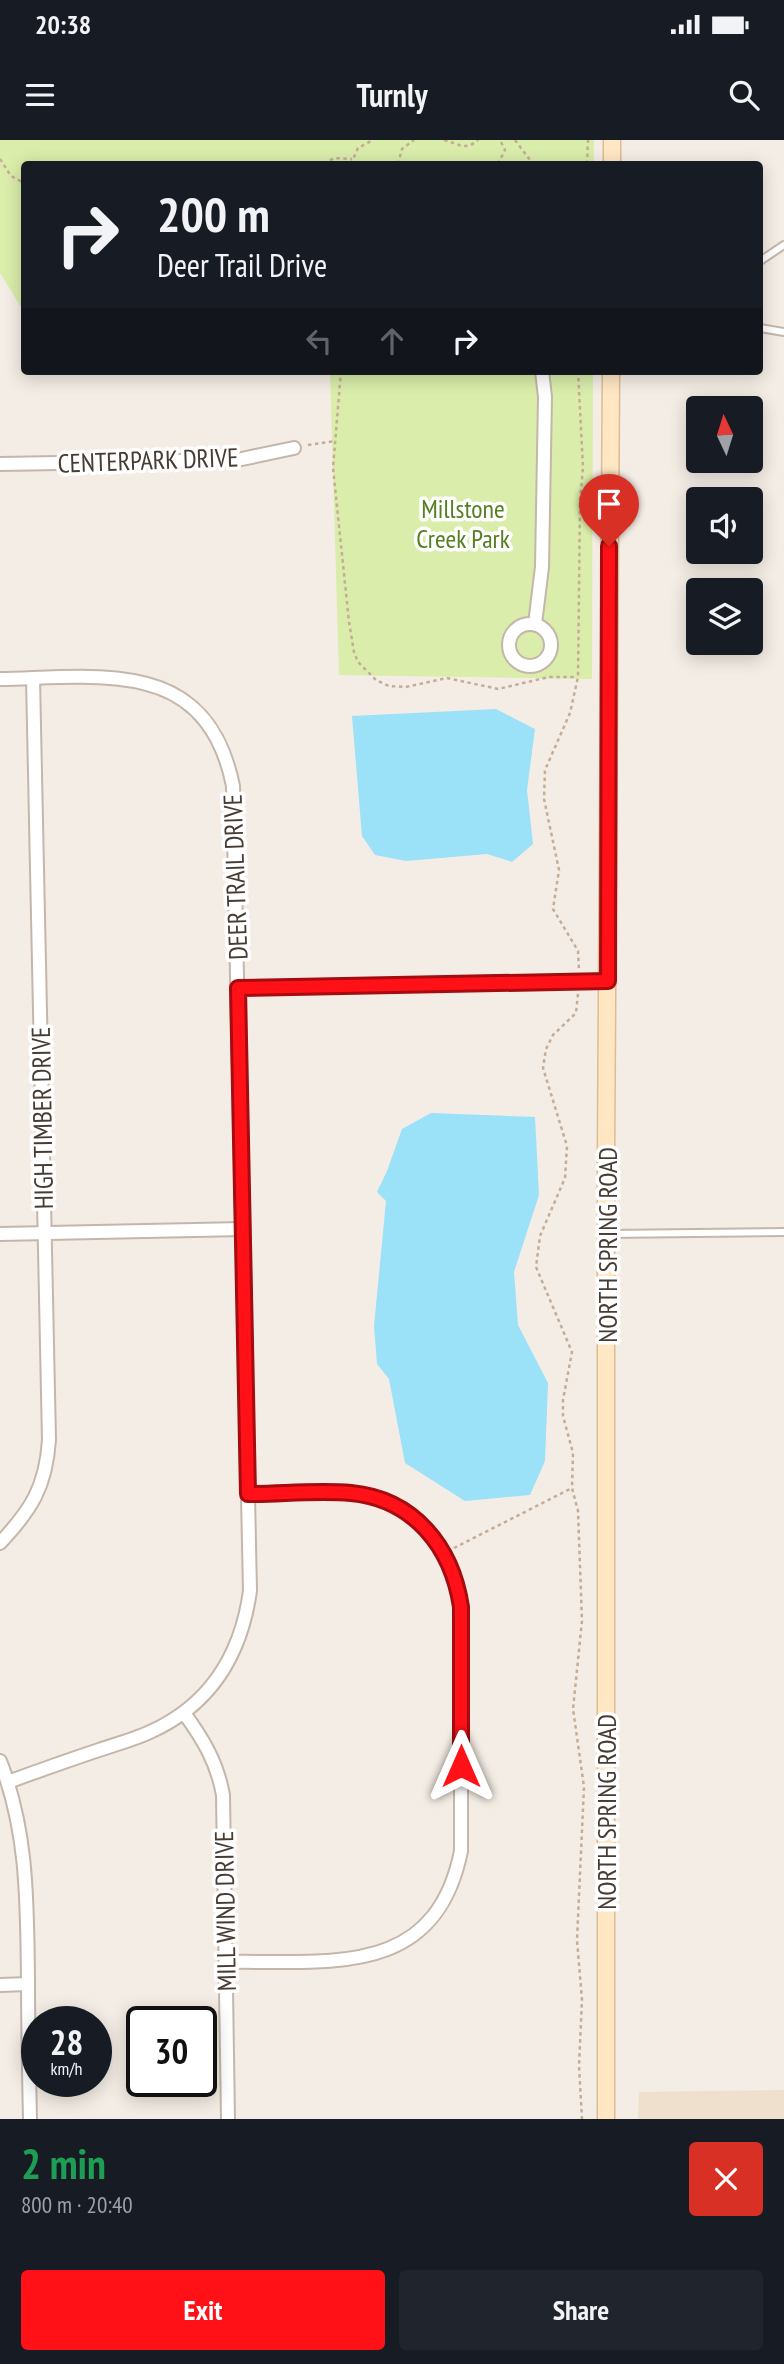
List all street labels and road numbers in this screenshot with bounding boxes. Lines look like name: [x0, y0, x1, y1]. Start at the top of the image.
street label: CENTERPARK DRIVE: [57, 440, 239, 480]
street label: DEER TRAIL DRIVE: [216, 794, 254, 960]
street label: HIGH TIMBER DRIVE: [24, 1026, 60, 1210]
street label: NORTH SPRING ROAD: [591, 1147, 624, 1343]
street label: NORTH SPRING ROAD: [590, 1714, 623, 1910]
street label: MILL WIND DRIVE: [207, 1830, 243, 1992]

